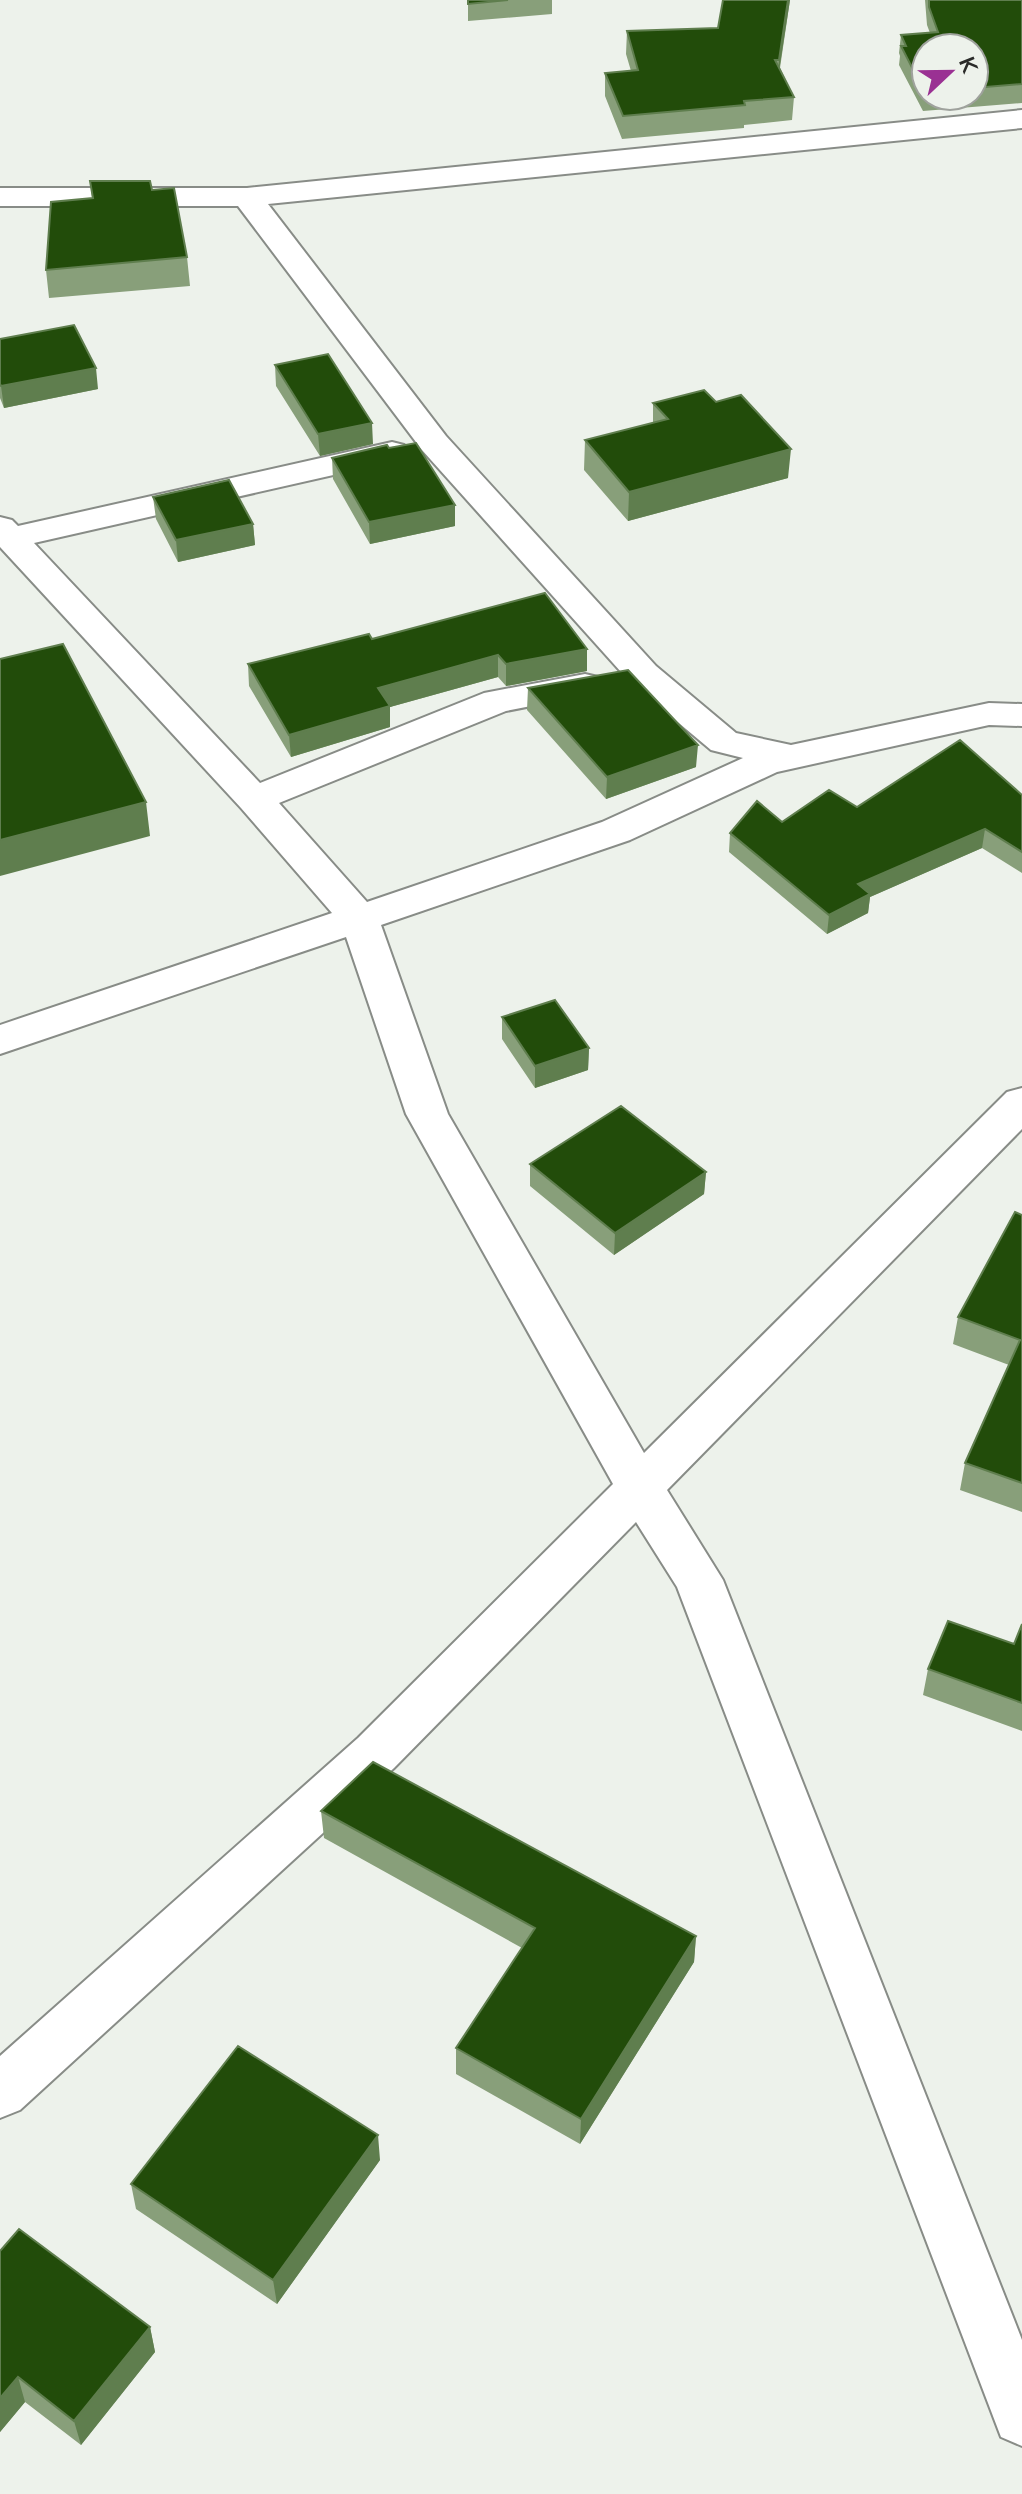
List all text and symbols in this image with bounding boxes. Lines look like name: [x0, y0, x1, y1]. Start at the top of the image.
north arrow: [910, 32, 990, 112]
text: K: [951, 52, 985, 79]

